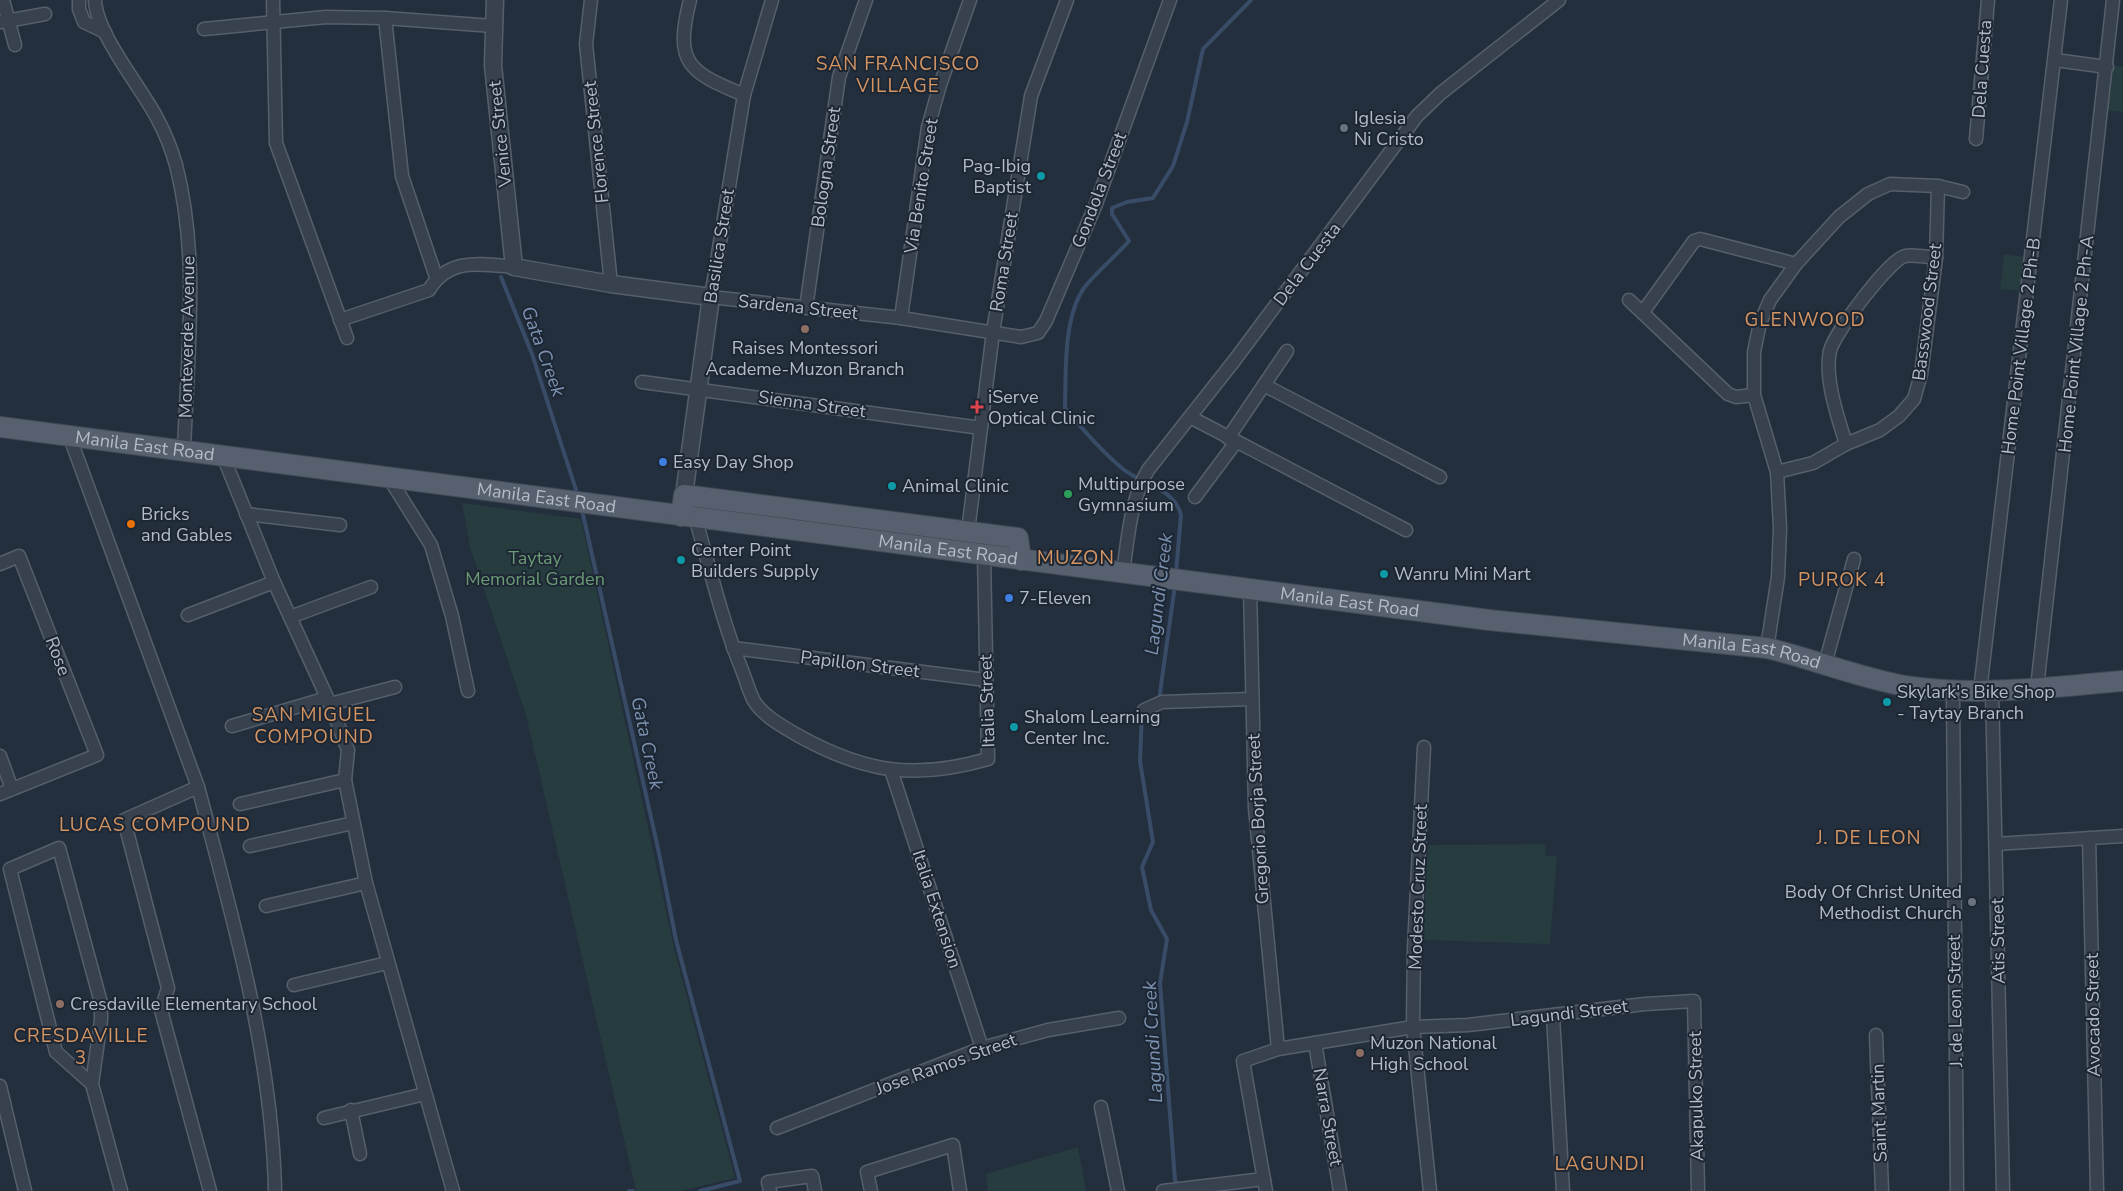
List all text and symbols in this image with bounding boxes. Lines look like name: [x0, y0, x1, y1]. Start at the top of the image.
street label: Dela Cuesta: [1967, 19, 1997, 119]
district label: SAN FRANCISCO VILLAGE: [816, 51, 980, 99]
street label: Venice Street: [482, 79, 518, 189]
street label: Florence Street: [578, 79, 614, 204]
street label: Bologna Street: [806, 105, 846, 229]
place label: Iglesia Ni Cristo: [1354, 106, 1424, 151]
street label: Via Benito Street: [898, 116, 944, 256]
marker: Iglesia Ni Cristo: [1338, 122, 1350, 134]
street label: Gondola Street: [1066, 128, 1132, 251]
place label: Pag-Ibig Baptist: [962, 154, 1032, 199]
marker: Pag-Ibig Baptist: [1035, 170, 1047, 182]
street label: Basilica Street: [698, 186, 740, 305]
street label: Roma Street: [984, 210, 1024, 314]
street label: Dela Cuesta: [1268, 217, 1346, 311]
street label: Home Point Village 2 Ph-A: [2053, 234, 2099, 454]
street label: Home Point Village 2 Ph-B: [1996, 236, 2046, 456]
street label: Basswood Street: [1907, 241, 1947, 382]
street label: Monteverde Avenue: [174, 256, 200, 418]
street label: Sardena Street: [737, 289, 860, 325]
water label: Gata Creek: [515, 302, 572, 401]
district label: GLENWOOD: [1744, 307, 1866, 333]
marker: Raises Montessori Academe-Muzon Branch: [799, 323, 811, 335]
place label: Raises Montessori Academe-Muzon Branch: [705, 336, 905, 381]
street label: Sienna Street: [757, 385, 868, 424]
place label: iServe Optical Clinic: [988, 385, 1095, 430]
marker: iServe Optical Clinic: [970, 400, 984, 414]
street label: Manila East Road: [74, 425, 216, 467]
place label: Easy Day Shop: [673, 450, 794, 474]
marker: Easy Day Shop: [657, 456, 669, 468]
place label: Multipurpose Gymnasium: [1078, 472, 1185, 517]
place label: Animal Clinic: [902, 474, 1009, 498]
street label: Manila East Road: [475, 477, 617, 519]
marker: Animal Clinic: [886, 480, 898, 492]
marker: Multipurpose Gymnasium: [1062, 488, 1074, 500]
place label: Bricks and Gables: [141, 502, 232, 547]
marker: Bricks and Gables: [125, 518, 137, 530]
street label: Manila East Road: [877, 529, 1019, 571]
water label: Lagundi Creek: [1139, 531, 1179, 657]
place label: Center Point Builders Supply: [691, 538, 820, 583]
district label: MUZON: [1037, 544, 1115, 571]
park label: Taytay Memorial Garden: [465, 546, 605, 591]
marker: Center Point Builders Supply: [675, 554, 687, 566]
place label: Wanru Mini Mart: [1394, 562, 1531, 586]
district label: PUROK 4: [1798, 567, 1886, 593]
marker: Wanru Mini Mart: [1378, 568, 1390, 580]
street label: Manila East Road: [1279, 581, 1421, 623]
place label: 7-Eleven: [1019, 586, 1092, 610]
marker: 7-Eleven: [1003, 592, 1015, 604]
street label: Manila East Road: [1681, 628, 1824, 674]
street label: Rose: [40, 633, 76, 679]
street label: Papillon Street: [799, 645, 922, 683]
street label: Italia Street: [973, 653, 1001, 748]
place label: Skylark's Bike Shop - Taytay Branch: [1897, 680, 2055, 725]
water label: Gata Creek: [624, 694, 670, 793]
marker: Skylark's Bike Shop - Taytay Branch: [1881, 696, 1893, 708]
district label: SAN MIGUEL COMPOUND: [252, 702, 376, 750]
place label: Shalom Learning Center Inc.: [1024, 705, 1161, 750]
marker: Shalom Learning Center Inc.: [1008, 721, 1020, 733]
street label: Gregorio Borja Street: [1242, 732, 1274, 905]
street label: Modesto Cruz Street: [1403, 803, 1433, 970]
district label: LUCAS COMPOUND: [59, 812, 251, 838]
district label: J. DE LEON: [1815, 825, 1922, 851]
street label: Italia Extension: [907, 847, 967, 971]
place label: Body Of Christ United Methodist Church: [1785, 880, 1962, 925]
marker: Body Of Christ United Methodist Church: [1966, 896, 1978, 908]
street label: Atis Street: [1985, 897, 2011, 984]
street label: J. de Leon Street: [1942, 934, 1968, 1068]
street label: Avocado Street: [2080, 952, 2106, 1077]
water label: Lagundi Creek: [1137, 980, 1169, 1104]
place label: Cresdaville Elementary School: [70, 992, 318, 1016]
street label: Lagundi Street: [1509, 994, 1630, 1032]
marker: Cresdaville Elementary School: [54, 998, 66, 1010]
district label: CRESDAVILLE 3: [13, 1023, 149, 1071]
street label: Jose Ramos Street: [871, 1027, 1020, 1101]
street label: Akapulko Street: [1683, 1030, 1709, 1161]
place label: Muzon National High School: [1370, 1031, 1498, 1076]
marker: Muzon National High School: [1354, 1047, 1366, 1059]
street label: Saint Martin: [1865, 1063, 1893, 1163]
street label: Narra Street: [1308, 1066, 1349, 1168]
district label: LAGUNDI: [1554, 1151, 1646, 1177]

